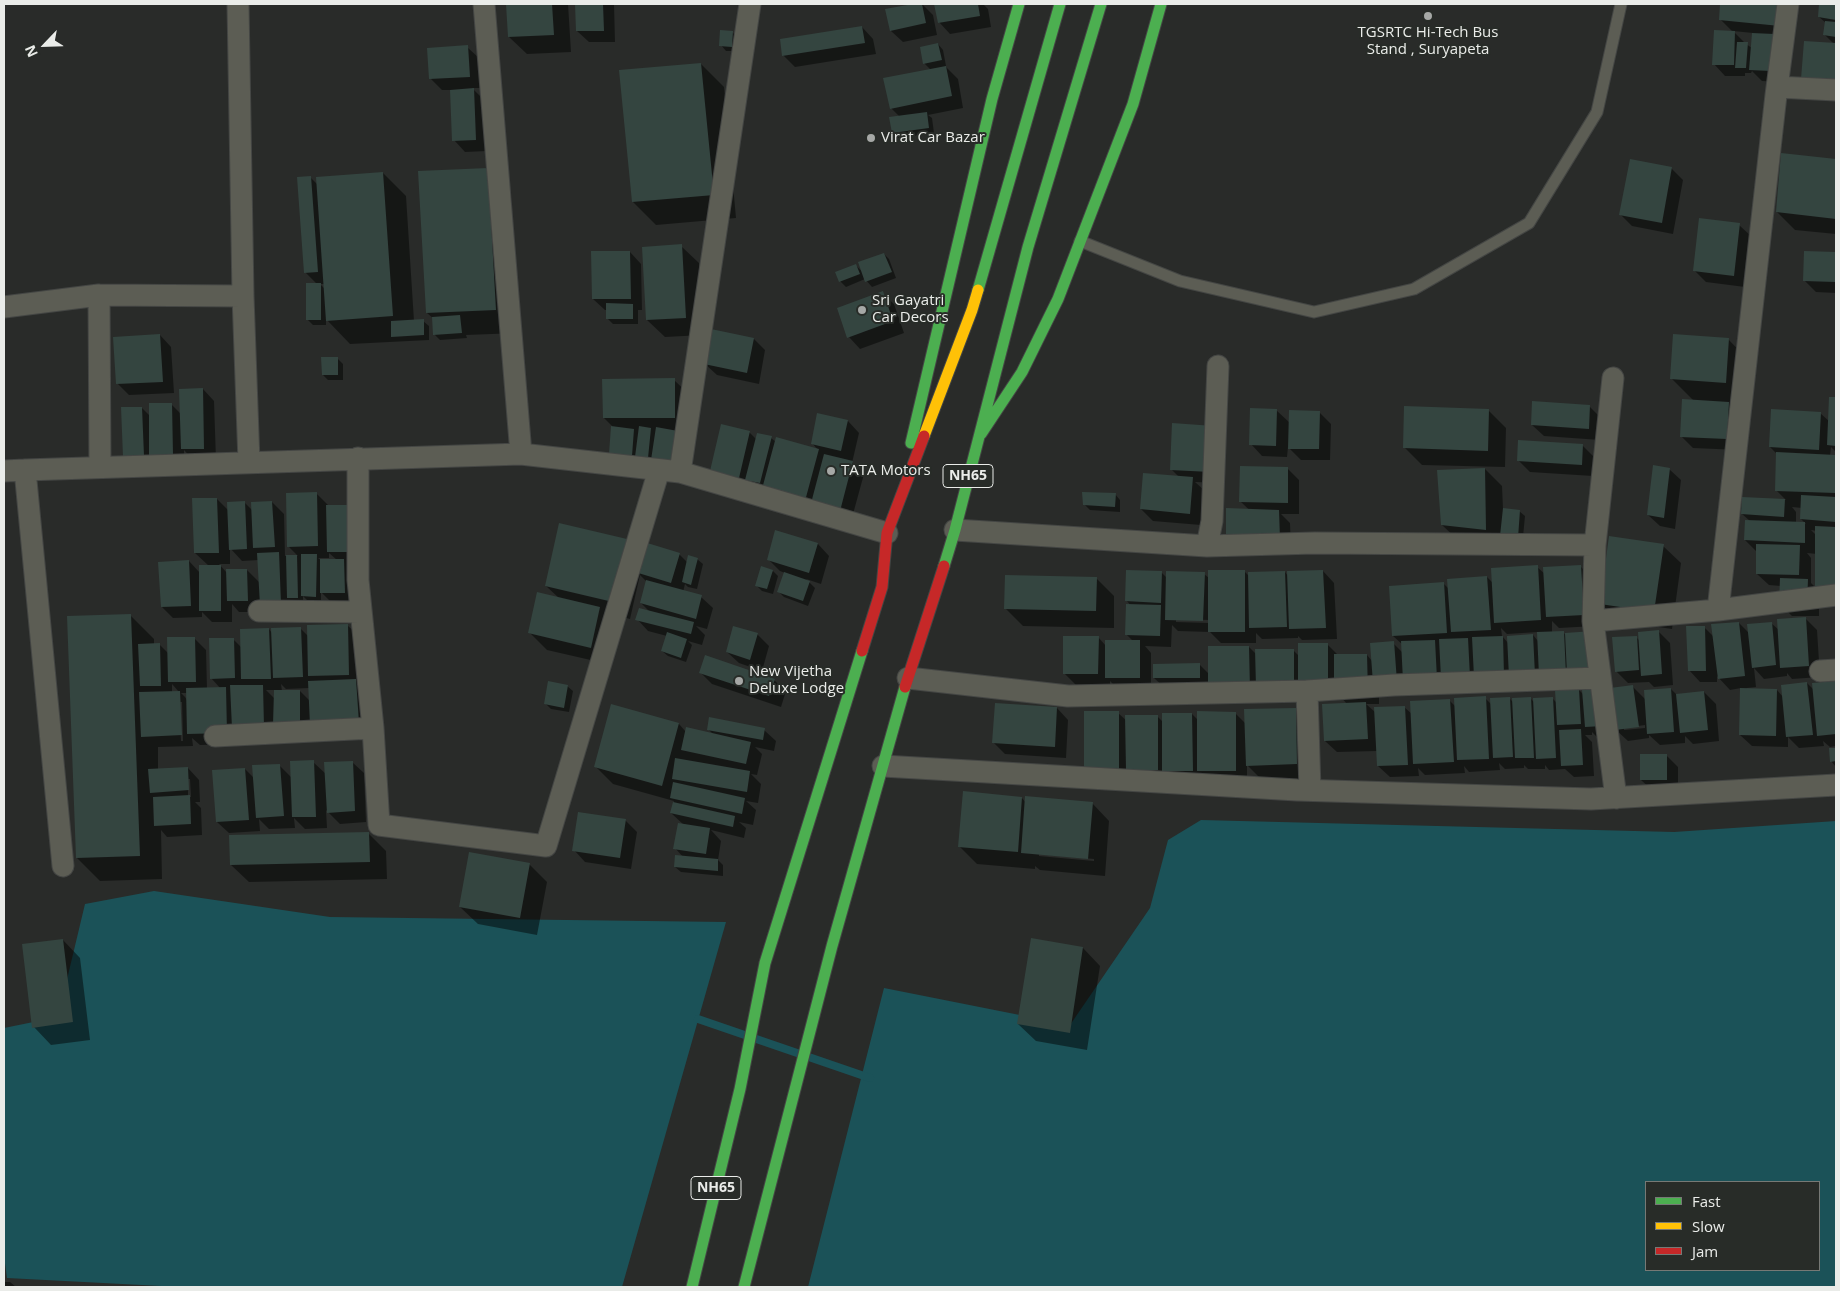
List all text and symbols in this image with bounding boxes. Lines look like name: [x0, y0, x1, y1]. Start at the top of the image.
marker: TGSRTC Hi-Tech Bus Stand , Suryapeta: [1422, 10, 1434, 22]
north arrow: [20, 20, 70, 70]
place label: TGSRTC Hi-Tech Bus Stand , Suryapeta: [1358, 24, 1498, 59]
text: N: [20, 42, 42, 60]
place label: Virat Car Bazar: [881, 129, 985, 147]
marker: Virat Car Bazar: [865, 132, 877, 144]
place label: Sri Gayatri Car Decors: [872, 292, 949, 327]
marker: Sri Gayatri Car Decors: [856, 304, 868, 316]
place label: TATA Motors: [841, 462, 931, 480]
road number: NH65: [943, 464, 993, 488]
marker: TATA Motors: [825, 465, 837, 477]
place label: New Vijetha Deluxe Lodge: [749, 663, 844, 698]
marker: New Vijetha Deluxe Lodge: [733, 675, 745, 687]
road number: NH65: [691, 1176, 741, 1200]
legend: [1645, 1181, 1820, 1271]
text: Fast: [1692, 1191, 1721, 1211]
text: Slow: [1692, 1216, 1725, 1236]
text: Jam: [1692, 1241, 1718, 1261]

